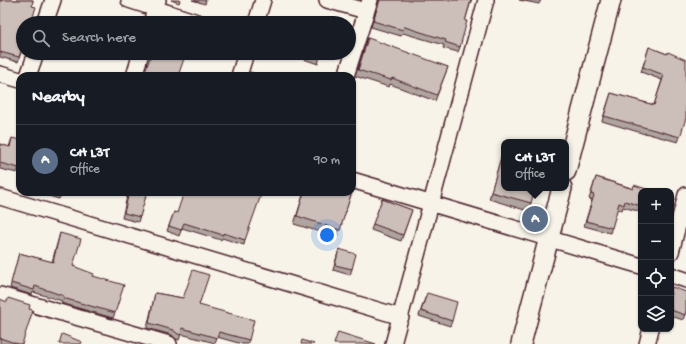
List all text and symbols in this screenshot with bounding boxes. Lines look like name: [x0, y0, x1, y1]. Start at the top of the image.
search box: [16, 16, 356, 60]
icon: search: [30, 27, 52, 49]
text: Search here: [62, 29, 136, 47]
text: Nearby: [32, 88, 85, 108]
popup: [501, 139, 569, 191]
text: CH L3T: [70, 144, 109, 162]
text: CH L3T: [515, 149, 555, 167]
text: A: [41, 153, 49, 168]
text: 90 m: [314, 153, 340, 168]
text: Office: [70, 162, 100, 177]
text: Office: [515, 167, 545, 182]
map controls: [638, 188, 674, 332]
button: +: [638, 188, 674, 224]
pin: A: [522, 204, 548, 234]
button: −: [638, 224, 674, 260]
your location: [317, 225, 337, 245]
button: locate: [638, 260, 674, 296]
button: layers: [638, 296, 674, 332]

